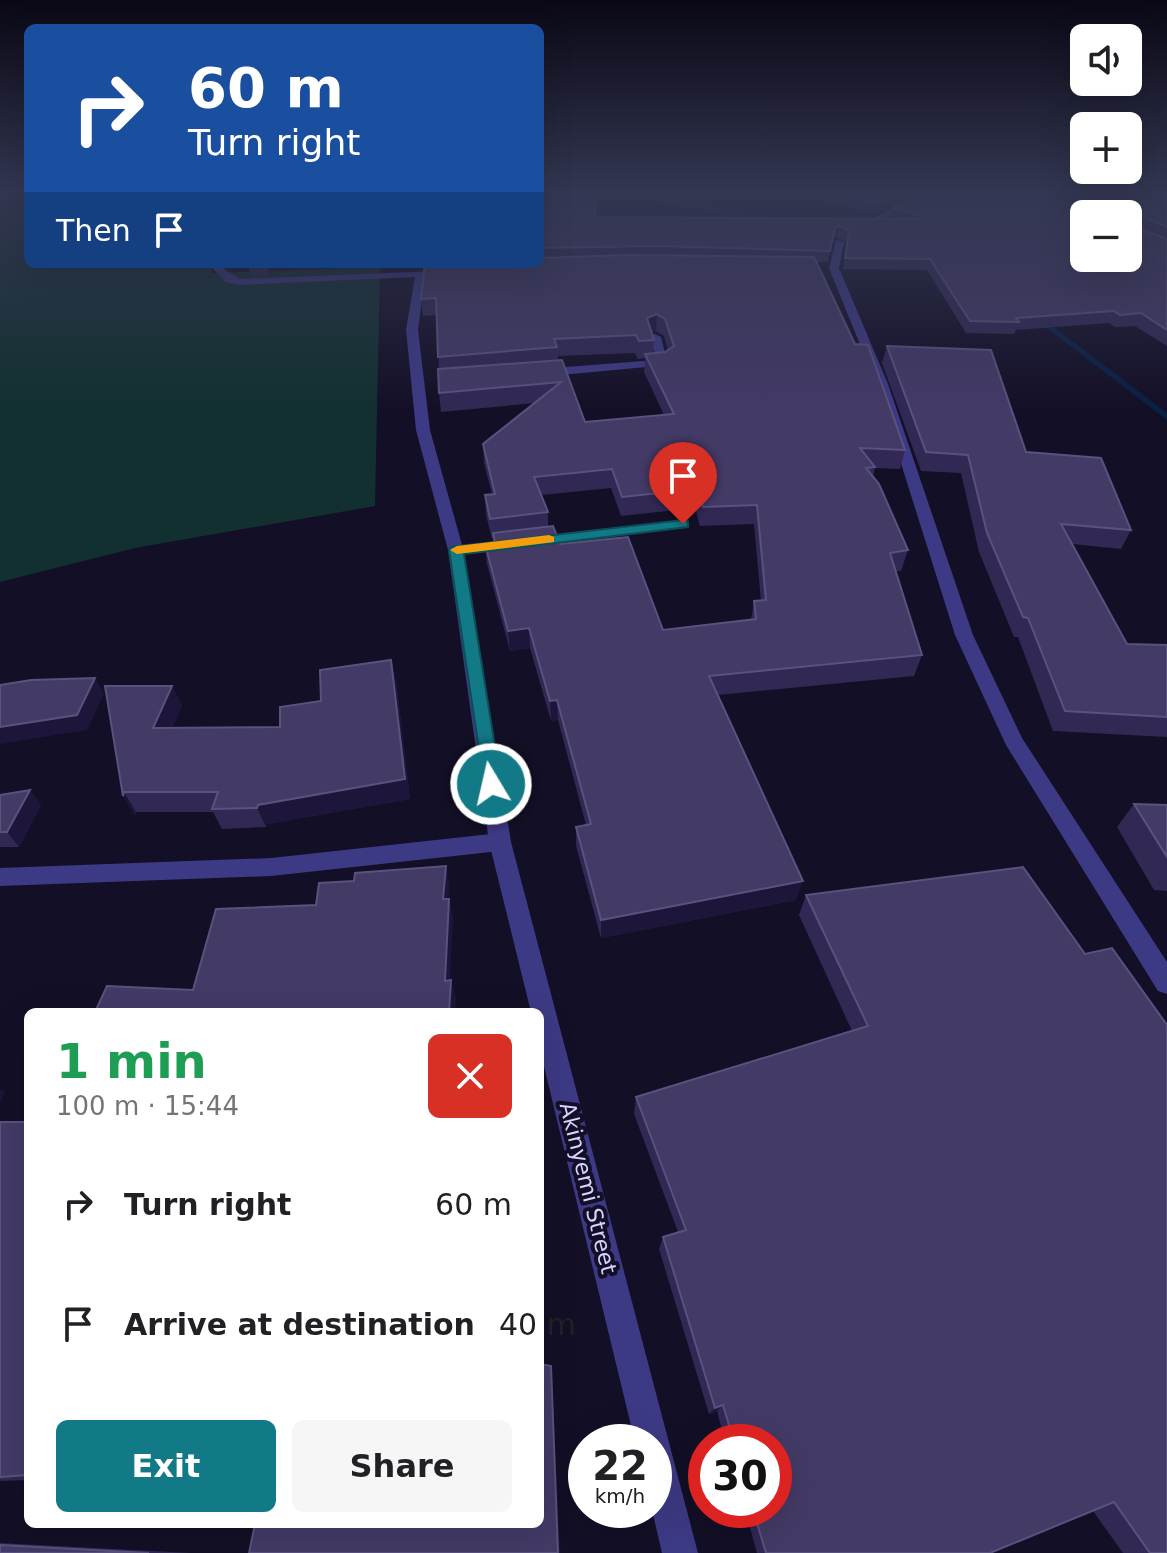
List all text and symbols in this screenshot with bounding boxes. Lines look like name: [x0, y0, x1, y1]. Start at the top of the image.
map controls: [1070, 24, 1142, 272]
button: sound: [1070, 24, 1142, 96]
text: 60 m: [188, 55, 344, 120]
icon: right: [56, 56, 160, 160]
button: +: [1070, 112, 1142, 184]
text: Turn right: [188, 122, 360, 163]
button: −: [1070, 200, 1142, 272]
icon: arrive: [147, 208, 191, 252]
text: Then: [56, 213, 131, 248]
pin: [649, 442, 717, 524]
icon: arrive: [661, 454, 705, 498]
position arrow: [449, 742, 533, 826]
text: 1 min: [56, 1033, 207, 1089]
button: close: [428, 1034, 512, 1118]
text: 100 m · 15:44: [56, 1091, 239, 1121]
street label: Akinyemi Street: [555, 1100, 621, 1277]
icon: right: [56, 1182, 100, 1226]
text: Turn right: [124, 1187, 291, 1222]
text: 60 m: [435, 1187, 512, 1222]
icon: arrive: [56, 1302, 100, 1346]
text: Arrive at destination: [124, 1307, 475, 1342]
text: 40 m: [499, 1307, 576, 1342]
button: Exit: [56, 1420, 276, 1512]
button: Share: [292, 1420, 512, 1512]
speed limit sign: 30: [688, 1424, 792, 1528]
text: 22: [592, 1443, 648, 1489]
text: km/h: [595, 1484, 645, 1508]

